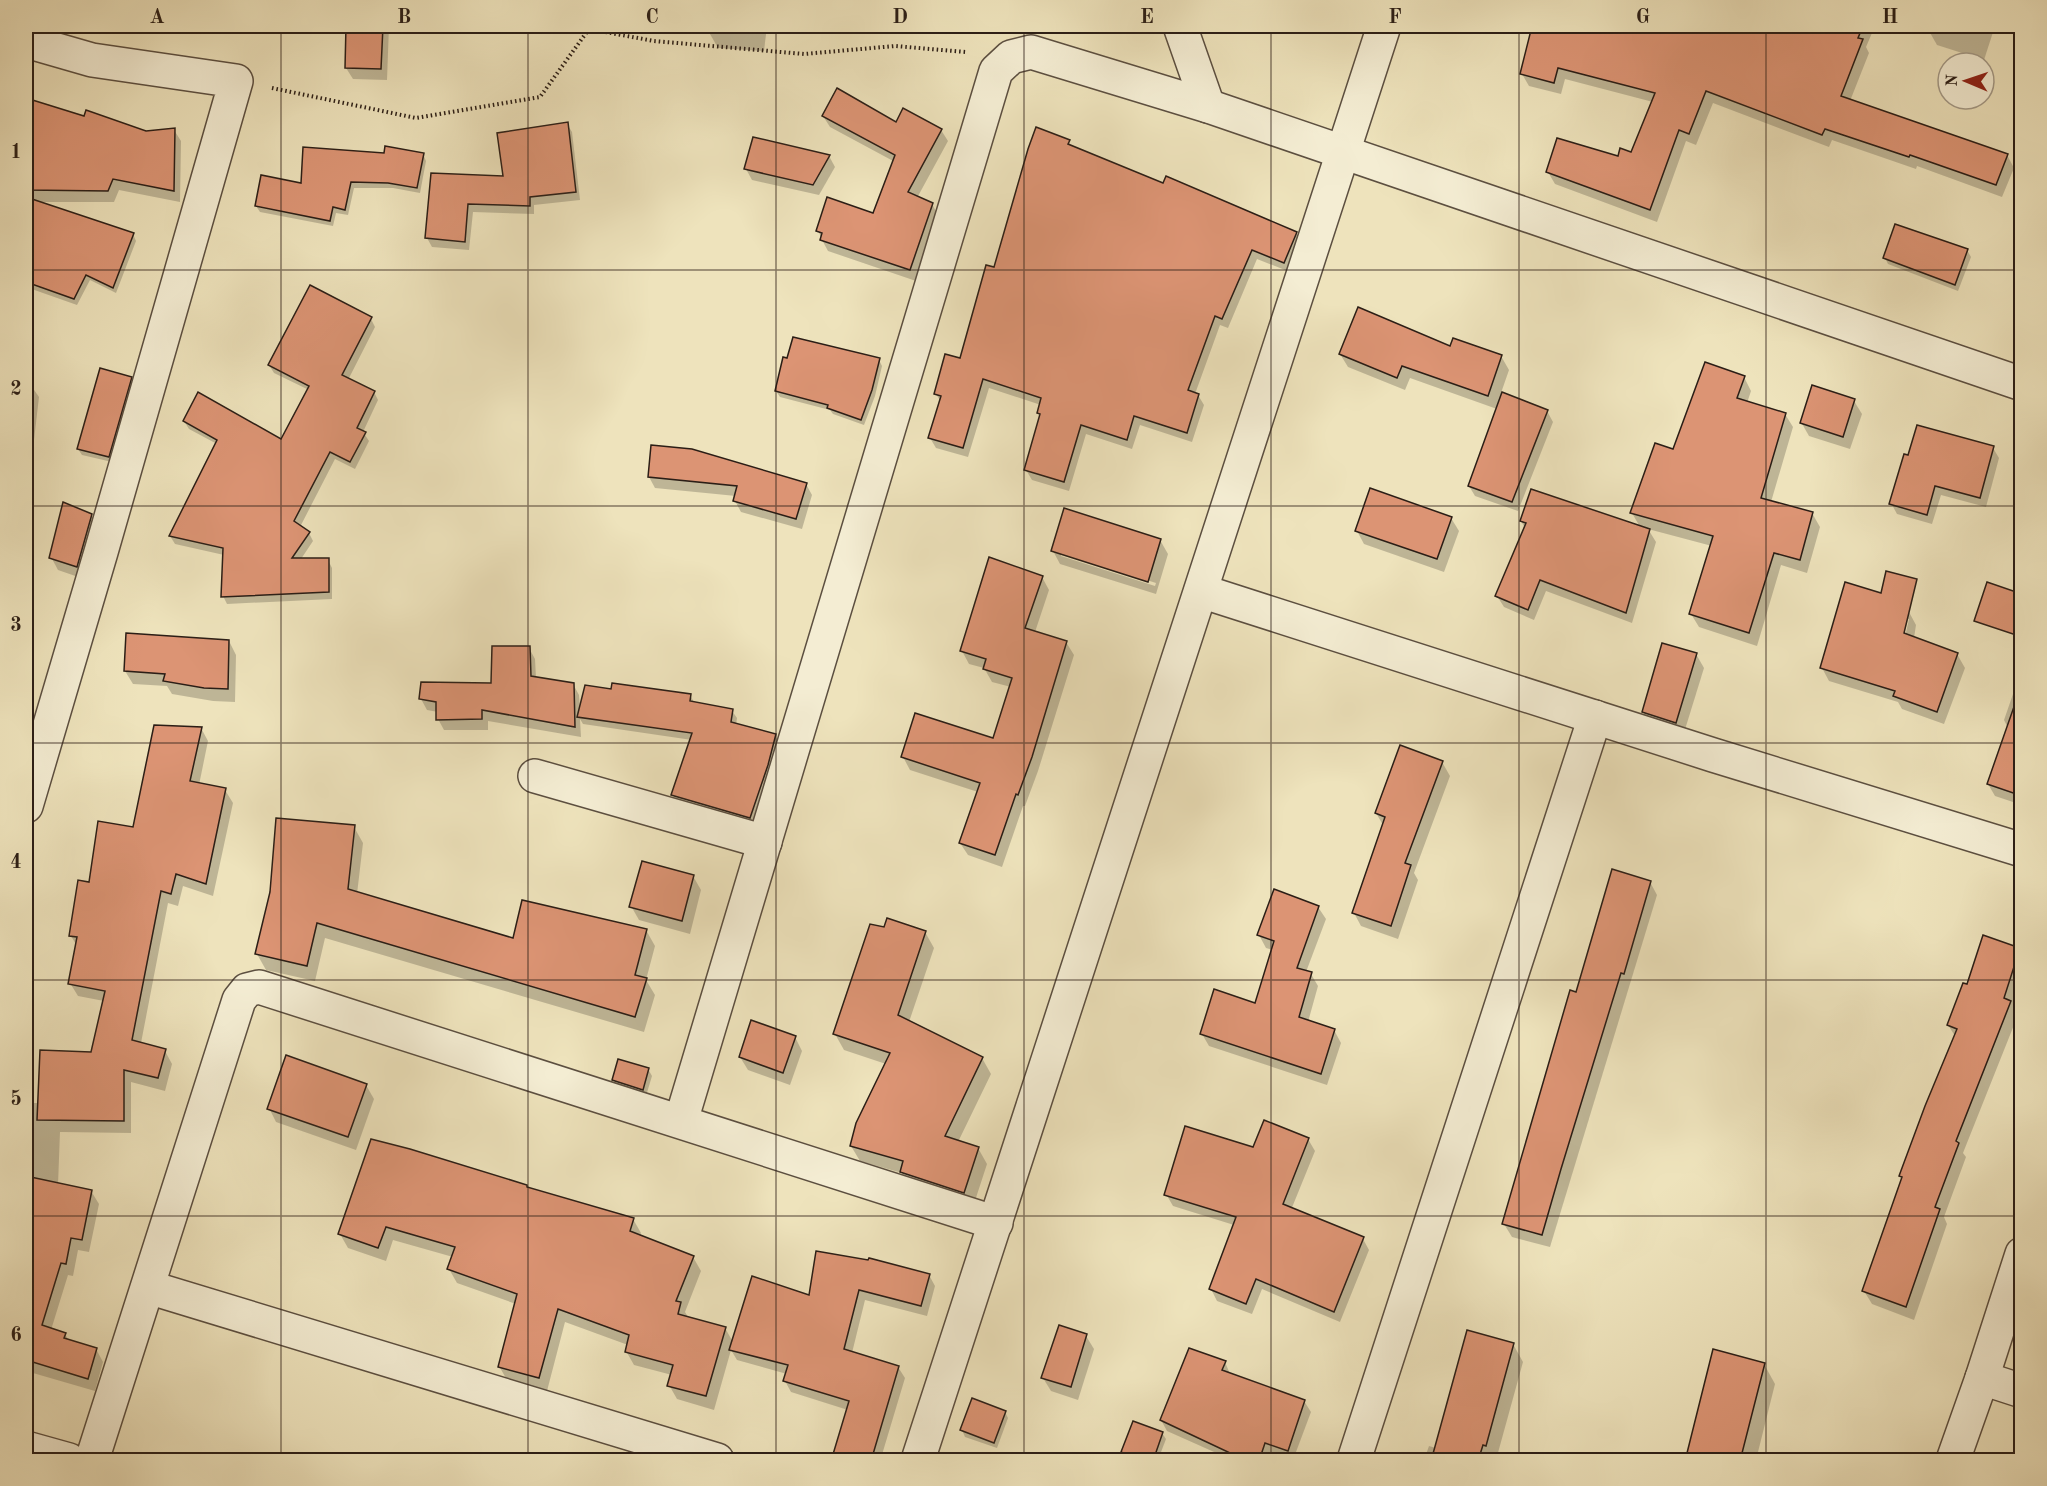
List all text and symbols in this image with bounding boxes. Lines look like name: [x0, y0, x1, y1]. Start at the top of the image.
text: A: [149, 8, 165, 28]
text: B: [397, 8, 411, 28]
text: C: [645, 8, 659, 28]
text: D: [892, 8, 908, 28]
text: E: [1140, 8, 1154, 28]
text: F: [1388, 8, 1402, 28]
text: G: [1636, 8, 1650, 28]
text: H: [1882, 8, 1898, 28]
north arrow: [1936, 51, 1996, 111]
text: N: [1945, 73, 1961, 87]
text: 1: [10, 143, 22, 163]
text: 2: [10, 380, 22, 400]
text: 3: [10, 616, 22, 636]
text: 4: [10, 853, 22, 873]
text: 5: [10, 1089, 22, 1110]
text: 6: [10, 1326, 22, 1346]

